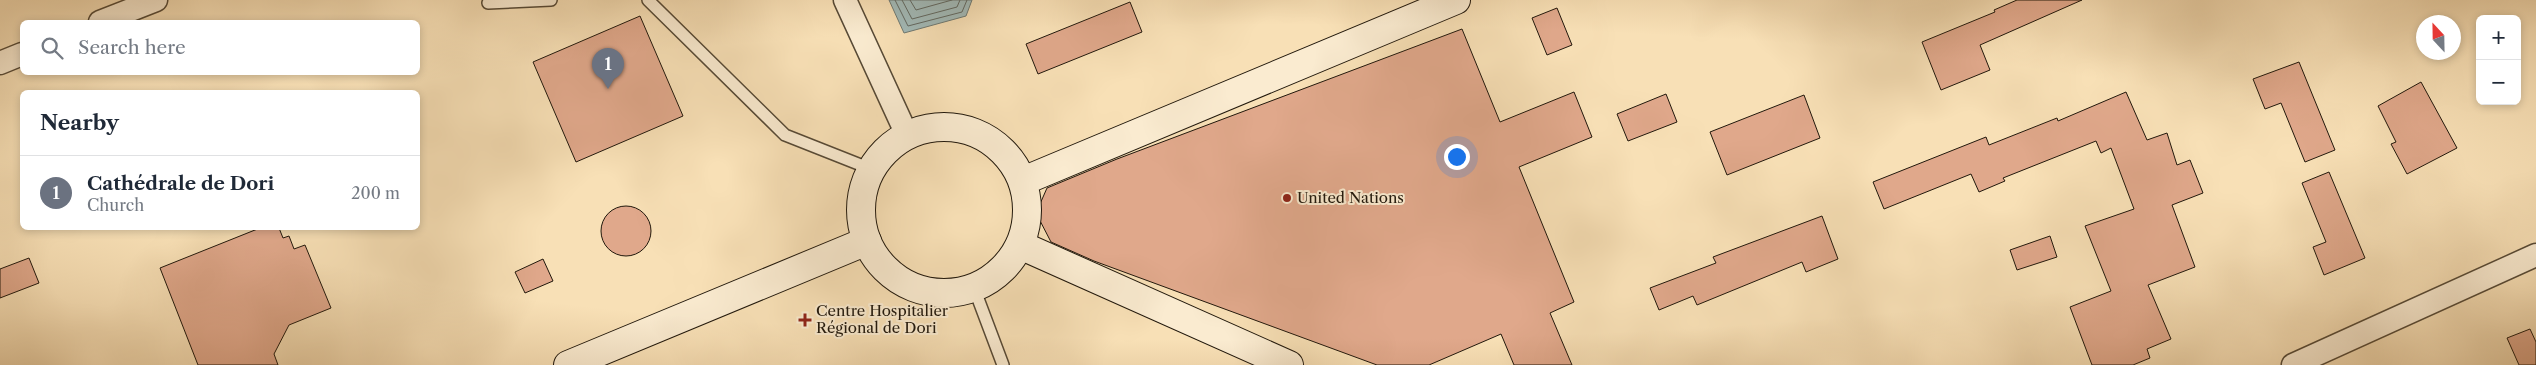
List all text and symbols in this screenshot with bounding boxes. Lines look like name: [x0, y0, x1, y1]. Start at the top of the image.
north arrow: [2416, 15, 2461, 60]
map controls: [2476, 15, 2521, 105]
button: +: [2476, 15, 2521, 60]
search box: [20, 20, 420, 75]
icon: search: [38, 34, 66, 62]
text: Search here: [78, 36, 186, 59]
pin: 1: [592, 48, 624, 89]
button: −: [2476, 60, 2521, 105]
text: Nearby: [40, 110, 119, 135]
your location: [1444, 144, 1470, 170]
text: Cathédrale de Dori: [87, 172, 274, 195]
text: 1: [52, 183, 60, 203]
text: 200 m: [351, 183, 400, 203]
place label: United Nations: [1297, 188, 1404, 207]
marker: United Nations: [1281, 192, 1293, 204]
text: Church: [87, 195, 144, 215]
place label: Centre Hospitalier Régional de Dori: [816, 301, 949, 337]
marker: Centre Hospitalier Régional de Dori: [798, 313, 812, 327]

